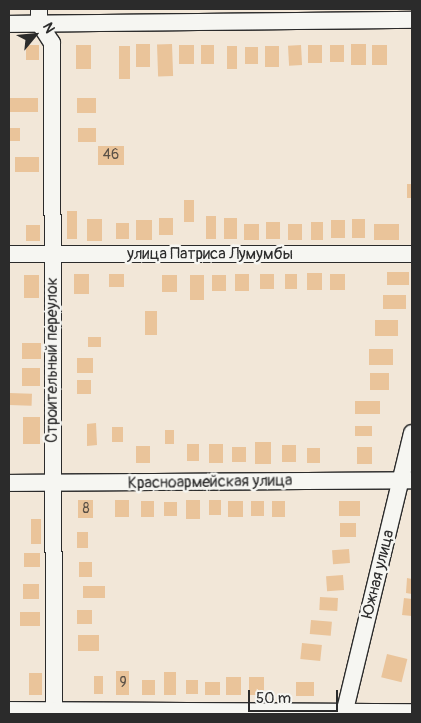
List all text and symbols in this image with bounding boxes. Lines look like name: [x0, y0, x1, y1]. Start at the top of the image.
north arrow: [10, 10, 60, 60]
text: N: [39, 20, 58, 36]
house number: 46: [103, 147, 119, 163]
street label: улица Патриса Лумумбы: [127, 244, 293, 264]
street label: Строительный переулок: [42, 277, 62, 443]
street label: Красноармейская улица: [128, 471, 292, 493]
house number: 8: [82, 501, 90, 517]
street label: Южная улица: [358, 528, 398, 620]
house number: 9: [119, 675, 127, 691]
scale bar: [251, 680, 341, 712]
text: 50 m: [256, 689, 291, 708]

